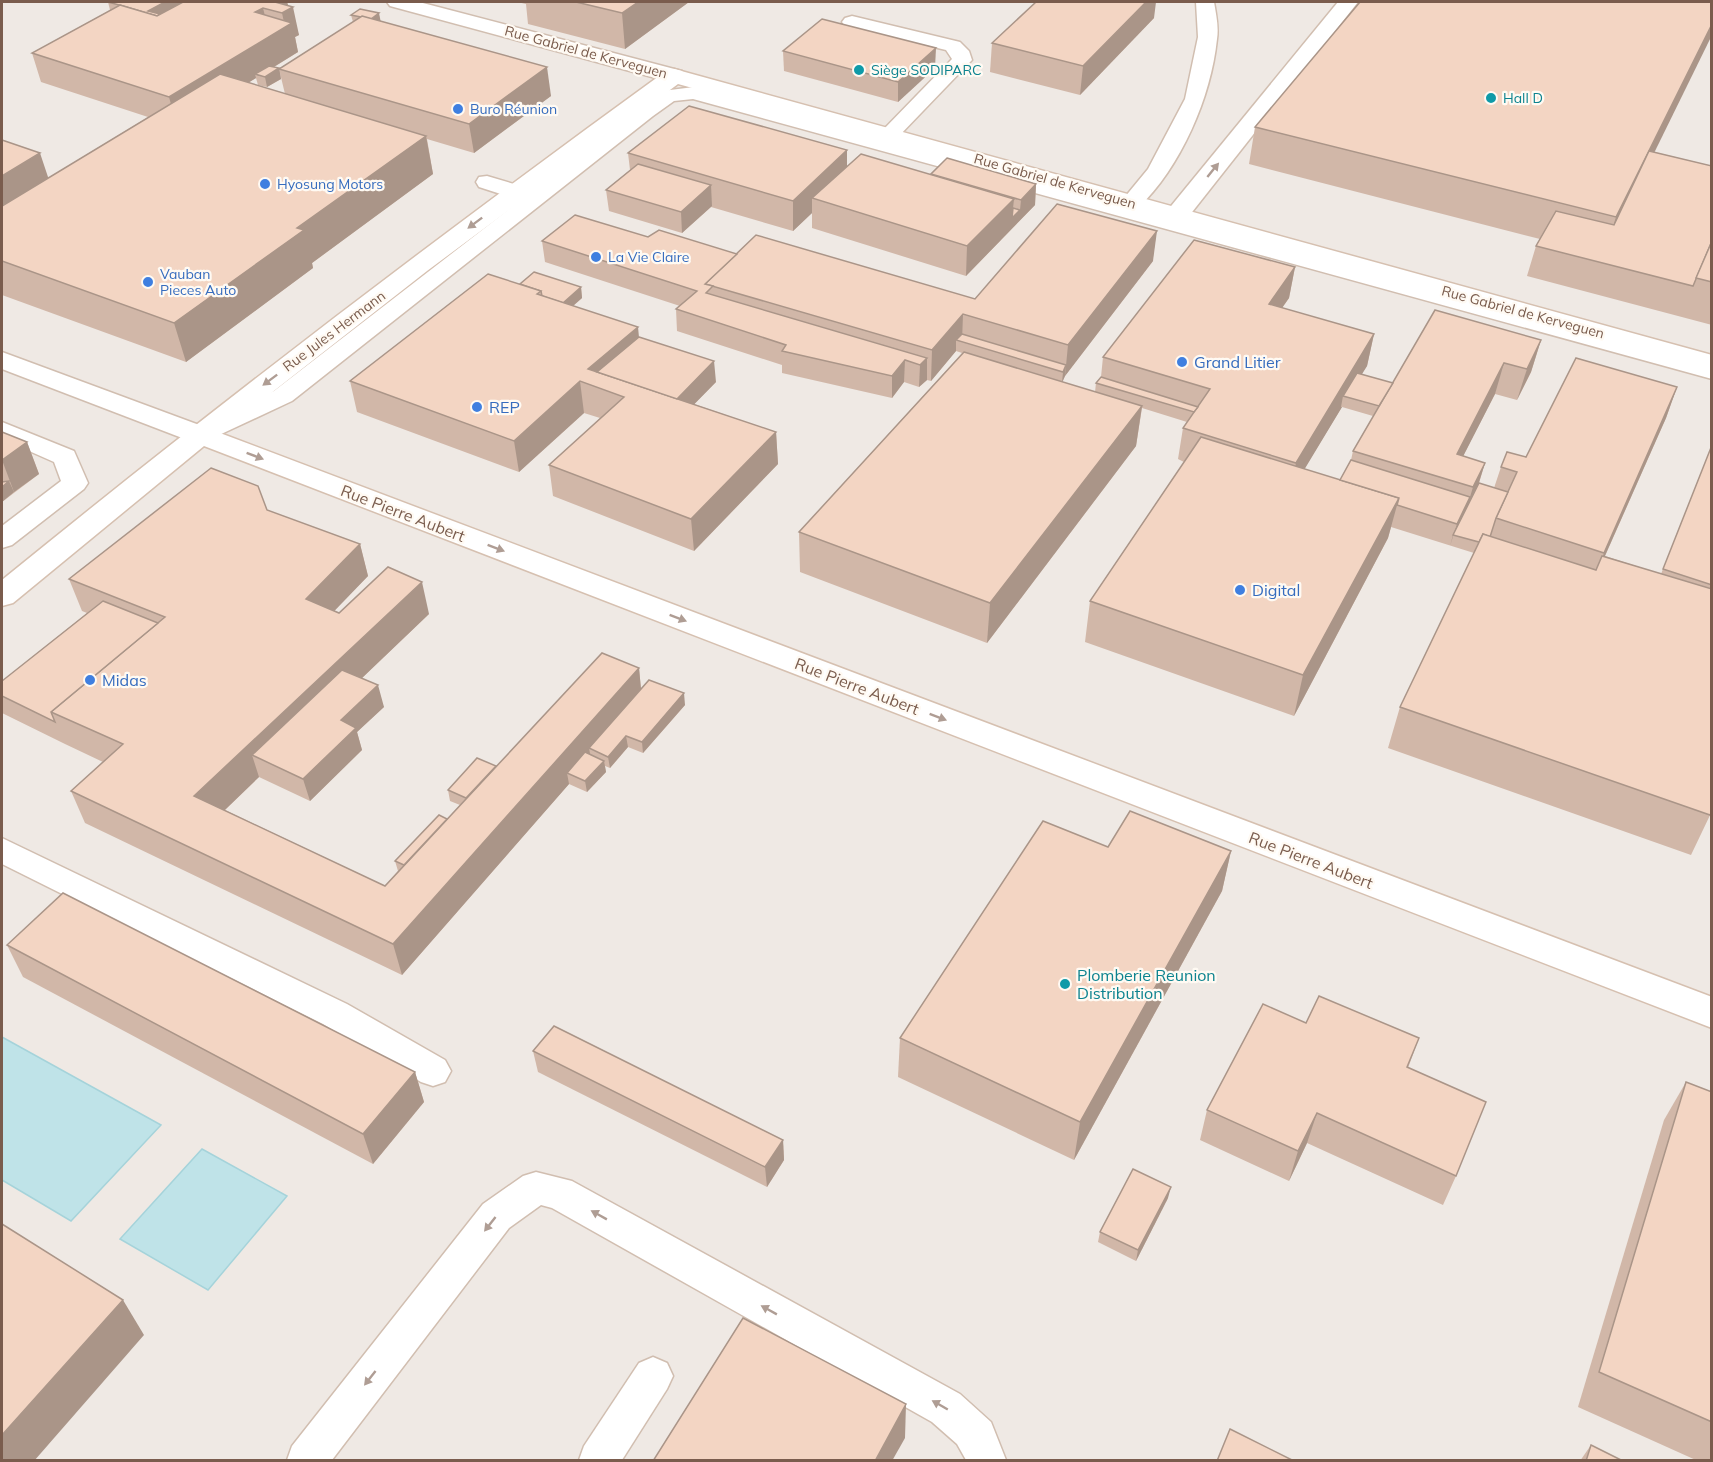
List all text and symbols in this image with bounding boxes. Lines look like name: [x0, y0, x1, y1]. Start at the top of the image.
street label: Rue Gabriel de Kerveguen: [503, 22, 669, 82]
place label: Siège SODIPARC: [871, 61, 982, 79]
marker: Siège SODIPARC: [852, 63, 866, 77]
place label: Hall D: [1503, 89, 1543, 107]
marker: Hall D: [1484, 91, 1498, 105]
place label: Buro Réunion: [470, 100, 557, 118]
marker: Buro Réunion: [451, 102, 465, 116]
street label: Rue Gabriel de Kerveguen: [972, 149, 1138, 213]
one-way arrow: [1206, 163, 1219, 178]
place label: Hyosung Motors: [277, 175, 383, 193]
marker: Hyosung Motors: [258, 177, 272, 191]
one-way arrow: [468, 217, 483, 229]
place label: La Vie Claire: [608, 248, 689, 266]
marker: La Vie Claire: [589, 250, 603, 264]
place label: Vauban Pieces Auto: [160, 265, 236, 299]
marker: Vauban Pieces Auto: [141, 275, 155, 289]
street label: Rue Gabriel de Kerveguen: [1440, 282, 1606, 342]
street label: Rue Jules Hermann: [279, 287, 389, 375]
place label: Grand Litier: [1194, 352, 1281, 372]
marker: Grand Litier: [1175, 355, 1189, 369]
one-way arrow: [263, 374, 279, 386]
place label: REP: [489, 397, 520, 417]
marker: REP: [470, 400, 484, 414]
one-way arrow: [246, 451, 264, 461]
street label: Rue Pierre Aubert: [338, 480, 468, 546]
one-way arrow: [487, 544, 505, 554]
place label: Digital: [1252, 580, 1300, 600]
marker: Digital: [1233, 583, 1247, 597]
one-way arrow: [669, 614, 687, 623]
street label: Rue Pierre Aubert: [792, 653, 922, 719]
place label: Midas: [102, 670, 147, 690]
marker: Midas: [83, 673, 97, 687]
one-way arrow: [930, 713, 948, 723]
street label: Rue Pierre Aubert: [1246, 827, 1376, 893]
place label: Plomberie Reunion Distribution: [1077, 965, 1216, 1003]
marker: Plomberie Reunion Distribution: [1058, 977, 1072, 991]
one-way arrow: [590, 1210, 607, 1220]
one-way arrow: [485, 1217, 497, 1232]
one-way arrow: [760, 1305, 777, 1315]
one-way arrow: [365, 1371, 377, 1386]
one-way arrow: [932, 1399, 948, 1410]

